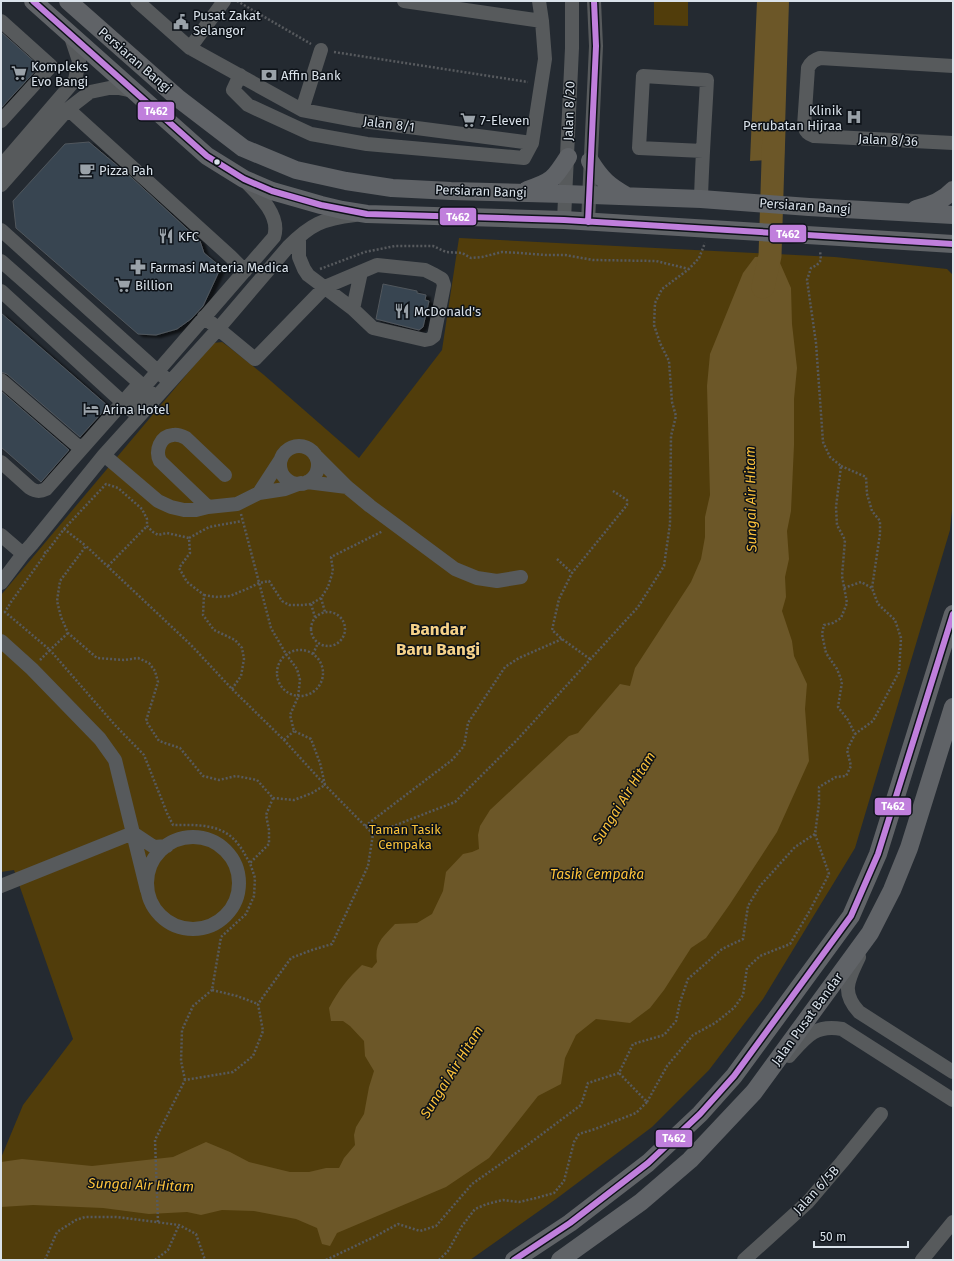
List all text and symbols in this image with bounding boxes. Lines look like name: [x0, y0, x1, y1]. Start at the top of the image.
place label: Pusat Zakat Selangor: [193, 8, 261, 38]
public building icon: Pusat Zakat Selangor: [172, 13, 190, 31]
street label: Persiaran Bangi: [96, 24, 174, 96]
place label: Kompleks Evo Bangi: [31, 59, 88, 89]
supermarket icon: Kompleks Evo Bangi: [10, 64, 28, 82]
bank icon: Affin Bank: [260, 66, 278, 84]
place label: Affin Bank: [281, 68, 341, 83]
street label: Jalan 8/20: [560, 81, 578, 141]
line badge: T462: [137, 101, 175, 121]
place label: Klinik Perubatan Hijraa: [743, 103, 842, 133]
text: T462: [144, 105, 168, 118]
hospital icon: Klinik Perubatan Hijraa: [845, 108, 863, 126]
supermarket icon: 7-Eleven: [459, 111, 477, 129]
street label: Jalan 8/1: [362, 113, 416, 135]
place label: 7-Eleven: [480, 113, 530, 128]
street label: Jalan 8/36: [858, 131, 918, 149]
unlabelled marker: [212, 157, 222, 167]
cafe icon: Pizza Pah: [78, 161, 96, 179]
place label: Pizza Pah: [99, 163, 153, 178]
street label: Persiaran Bangi: [435, 182, 527, 200]
street label: Persiaran Bangi: [759, 195, 851, 217]
line badge: T462: [439, 207, 477, 226]
text: T462: [446, 211, 470, 224]
line badge: T462: [769, 224, 807, 243]
restaurant icon: KFC: [157, 227, 175, 245]
text: T462: [776, 228, 800, 241]
place label: KFC: [178, 229, 200, 244]
pharmacy icon: Farmasi Materia Medica: [129, 258, 147, 276]
place label: Farmasi Materia Medica: [150, 260, 289, 275]
supermarket icon: Billion: [114, 276, 132, 294]
place label: Billion: [135, 278, 173, 293]
restaurant icon: McDonald's: [393, 302, 411, 320]
place label: McDonald's: [414, 304, 481, 319]
hotel icon: Arina Hotel: [82, 400, 100, 418]
place label: Arina Hotel: [103, 402, 169, 417]
water label: Sungai Air Hitam: [742, 446, 760, 553]
district label: Bandar Baru Bangi: [396, 619, 480, 660]
water label: Sungai Air Hitam: [588, 749, 659, 848]
line badge: T462: [874, 797, 912, 816]
text: T462: [881, 800, 905, 813]
park label: Taman Tasik Cempaka: [369, 822, 441, 852]
water label: Tasik Cempaka: [550, 866, 644, 883]
street label: Jalan Pusat Bandar: [768, 970, 846, 1068]
water label: Sungai Air Hitam: [416, 1023, 487, 1122]
line badge: T462: [655, 1129, 693, 1148]
text: T462: [662, 1132, 686, 1145]
street label: Jalan 6/5B: [790, 1163, 842, 1217]
water label: Sungai Air Hitam: [87, 1175, 194, 1195]
scale bar: [814, 1223, 908, 1249]
text: 50 m: [820, 1230, 846, 1244]

